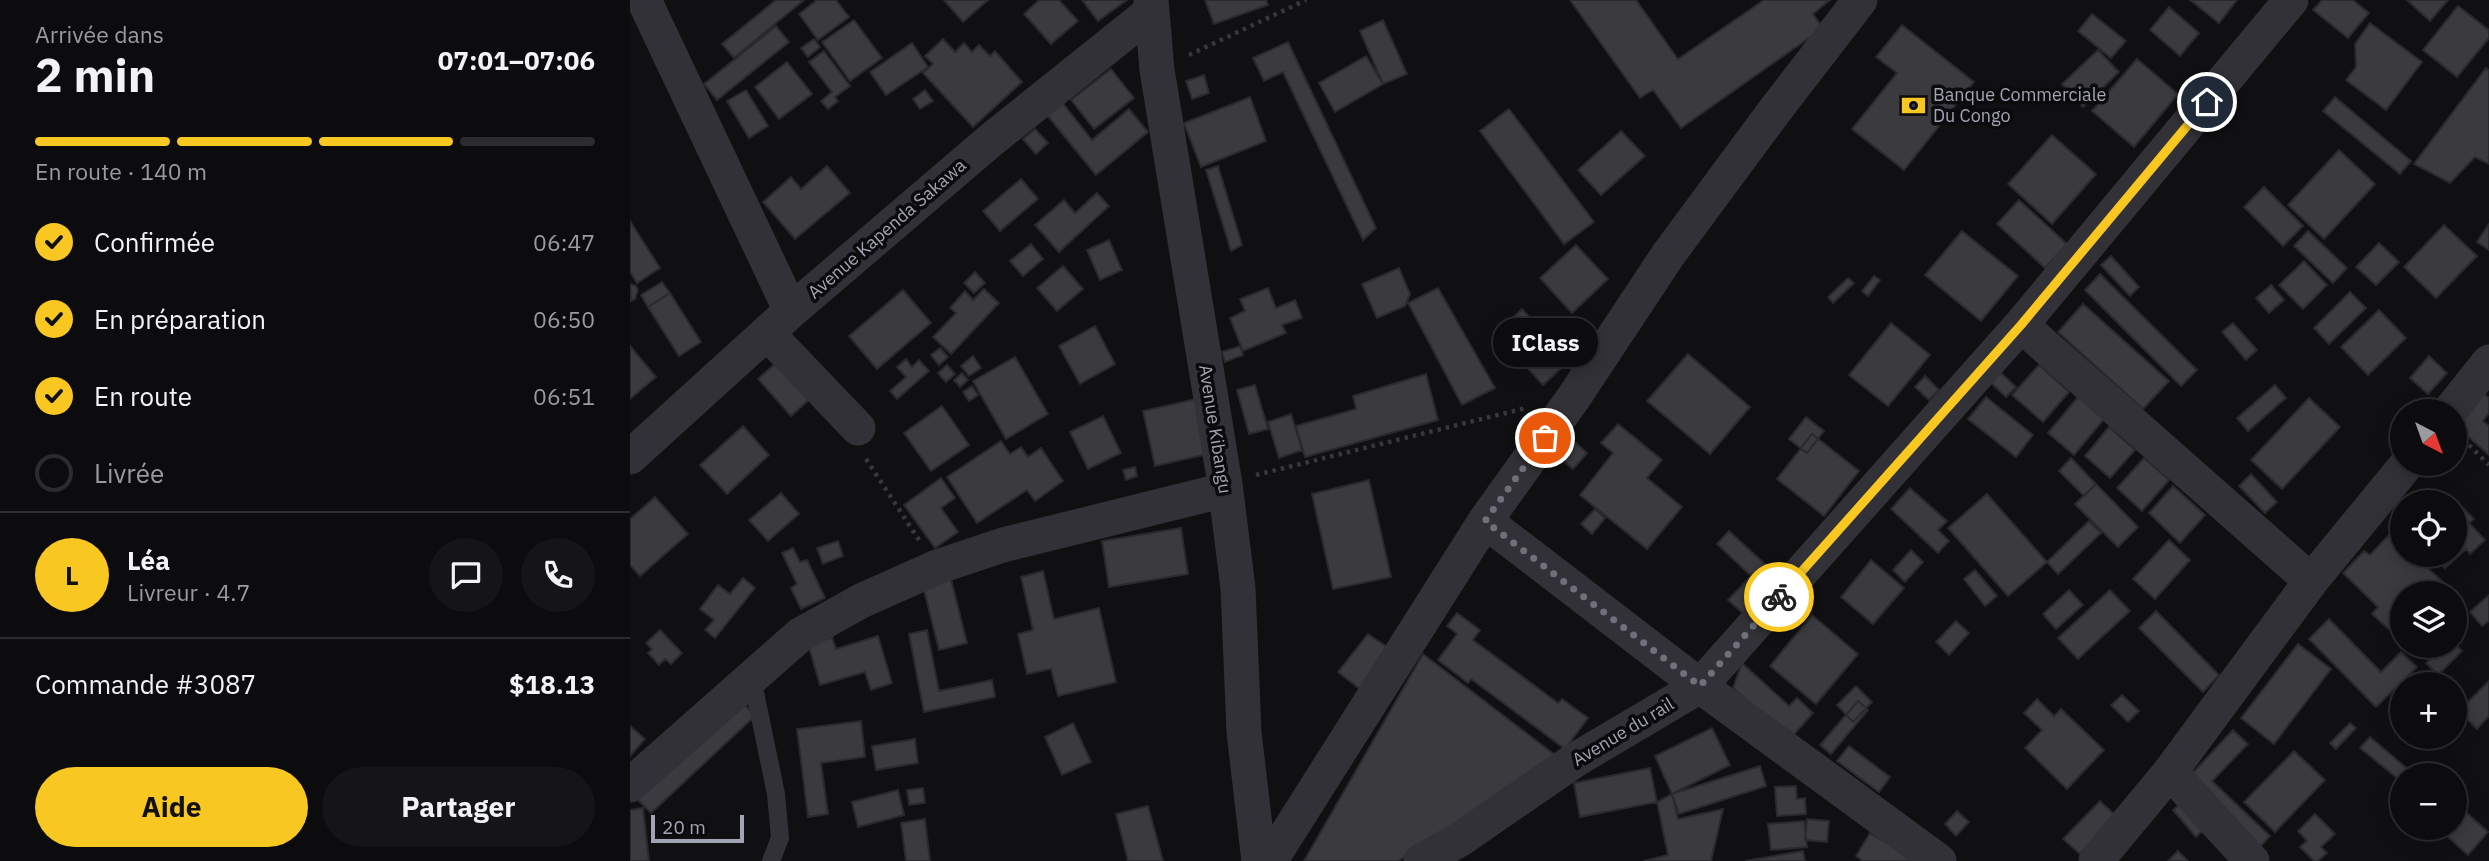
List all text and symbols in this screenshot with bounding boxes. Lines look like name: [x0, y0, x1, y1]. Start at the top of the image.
text: Arrivée dans: [35, 19, 164, 49]
text: 07:01–07:06: [438, 43, 595, 77]
text: 2 min: [35, 45, 155, 105]
pin: [2177, 72, 2237, 132]
place label: Banque Commerciale Du Congo: [1933, 83, 2107, 127]
icon: home: [2188, 83, 2226, 121]
bank icon: Banque Commerciale Du Congo: [1899, 91, 1927, 119]
street label: Avenue Kapenda Sakawa: [803, 153, 971, 304]
text: En route · 140 m: [35, 156, 207, 186]
icon: check: [35, 223, 73, 261]
text: Confirmée: [94, 225, 215, 259]
text: 06:47: [533, 227, 595, 257]
icon: check: [35, 300, 73, 338]
text: En préparation: [94, 302, 266, 336]
text: 06:50: [533, 304, 595, 334]
callout: IClass: [1492, 319, 1598, 368]
text: IClass: [1512, 327, 1580, 357]
street label: Avenue Kibangu: [1194, 363, 1237, 495]
icon: check: [35, 377, 73, 415]
text: En route: [94, 379, 192, 413]
text: 06:51: [533, 381, 595, 411]
north arrow: [2390, 399, 2468, 476]
map controls: [2390, 399, 2467, 840]
pin: [1515, 408, 1575, 468]
icon: bag: [1526, 419, 1564, 457]
text: Livrée: [94, 456, 164, 490]
button: locate: [2390, 490, 2467, 567]
button: chat: [429, 538, 503, 612]
button: phone: [521, 538, 595, 612]
text: Léa: [127, 543, 170, 577]
text: L: [65, 558, 79, 592]
courier: [1744, 562, 1814, 632]
text: Livreur · 4.7: [127, 577, 250, 607]
icon: bike: [1760, 578, 1798, 616]
button: layers: [2390, 581, 2467, 658]
text: Commande #3087: [35, 667, 256, 701]
text: $18.13: [509, 667, 595, 701]
button: +: [2390, 672, 2467, 749]
street label: Avenue du rail: [1568, 692, 1678, 771]
button: −: [2390, 763, 2467, 840]
button: Aide: [35, 767, 308, 847]
button: Partager: [322, 767, 595, 847]
scale bar: [651, 812, 744, 844]
text: 20 m: [662, 815, 706, 839]

